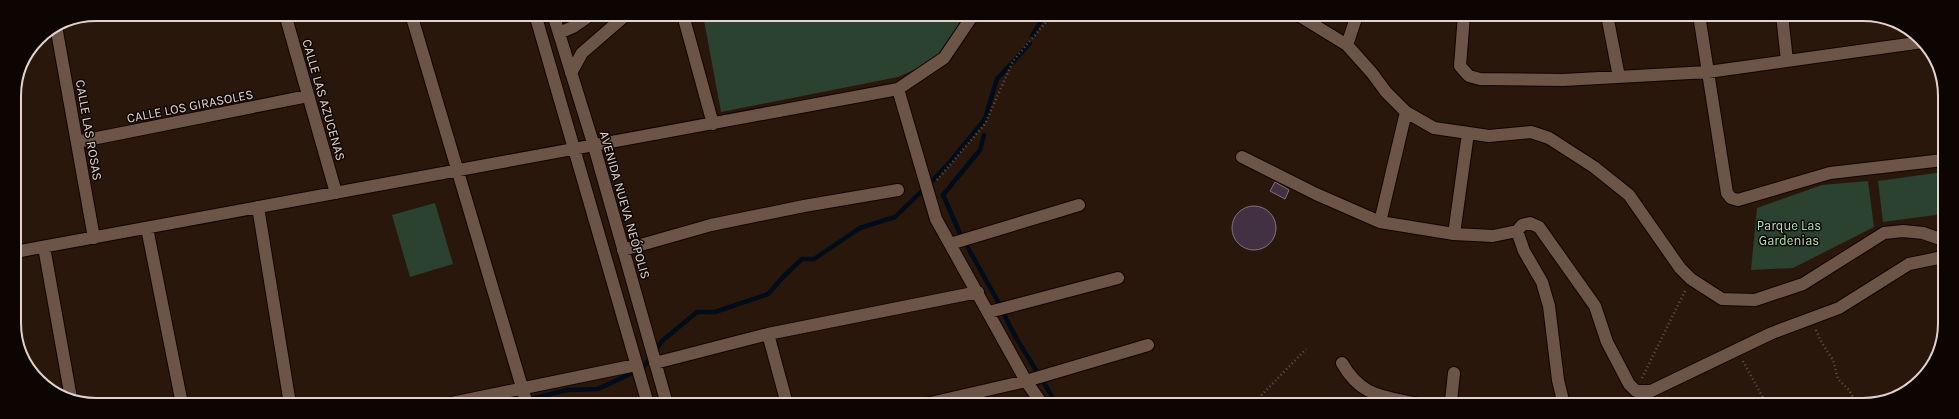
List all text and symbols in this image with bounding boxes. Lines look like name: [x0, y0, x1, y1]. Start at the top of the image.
street label: CALLE LAS AZUCENAS: [299, 38, 349, 162]
street label: CALLE LAS ROSAS: [73, 78, 105, 182]
street label: CALLE LOS GIRASOLES: [126, 86, 254, 126]
street label: AVENIDA NUEVA NEÓPOLIS: [597, 129, 654, 281]
park label: Parque Las Gardenias: [1757, 218, 1821, 248]

